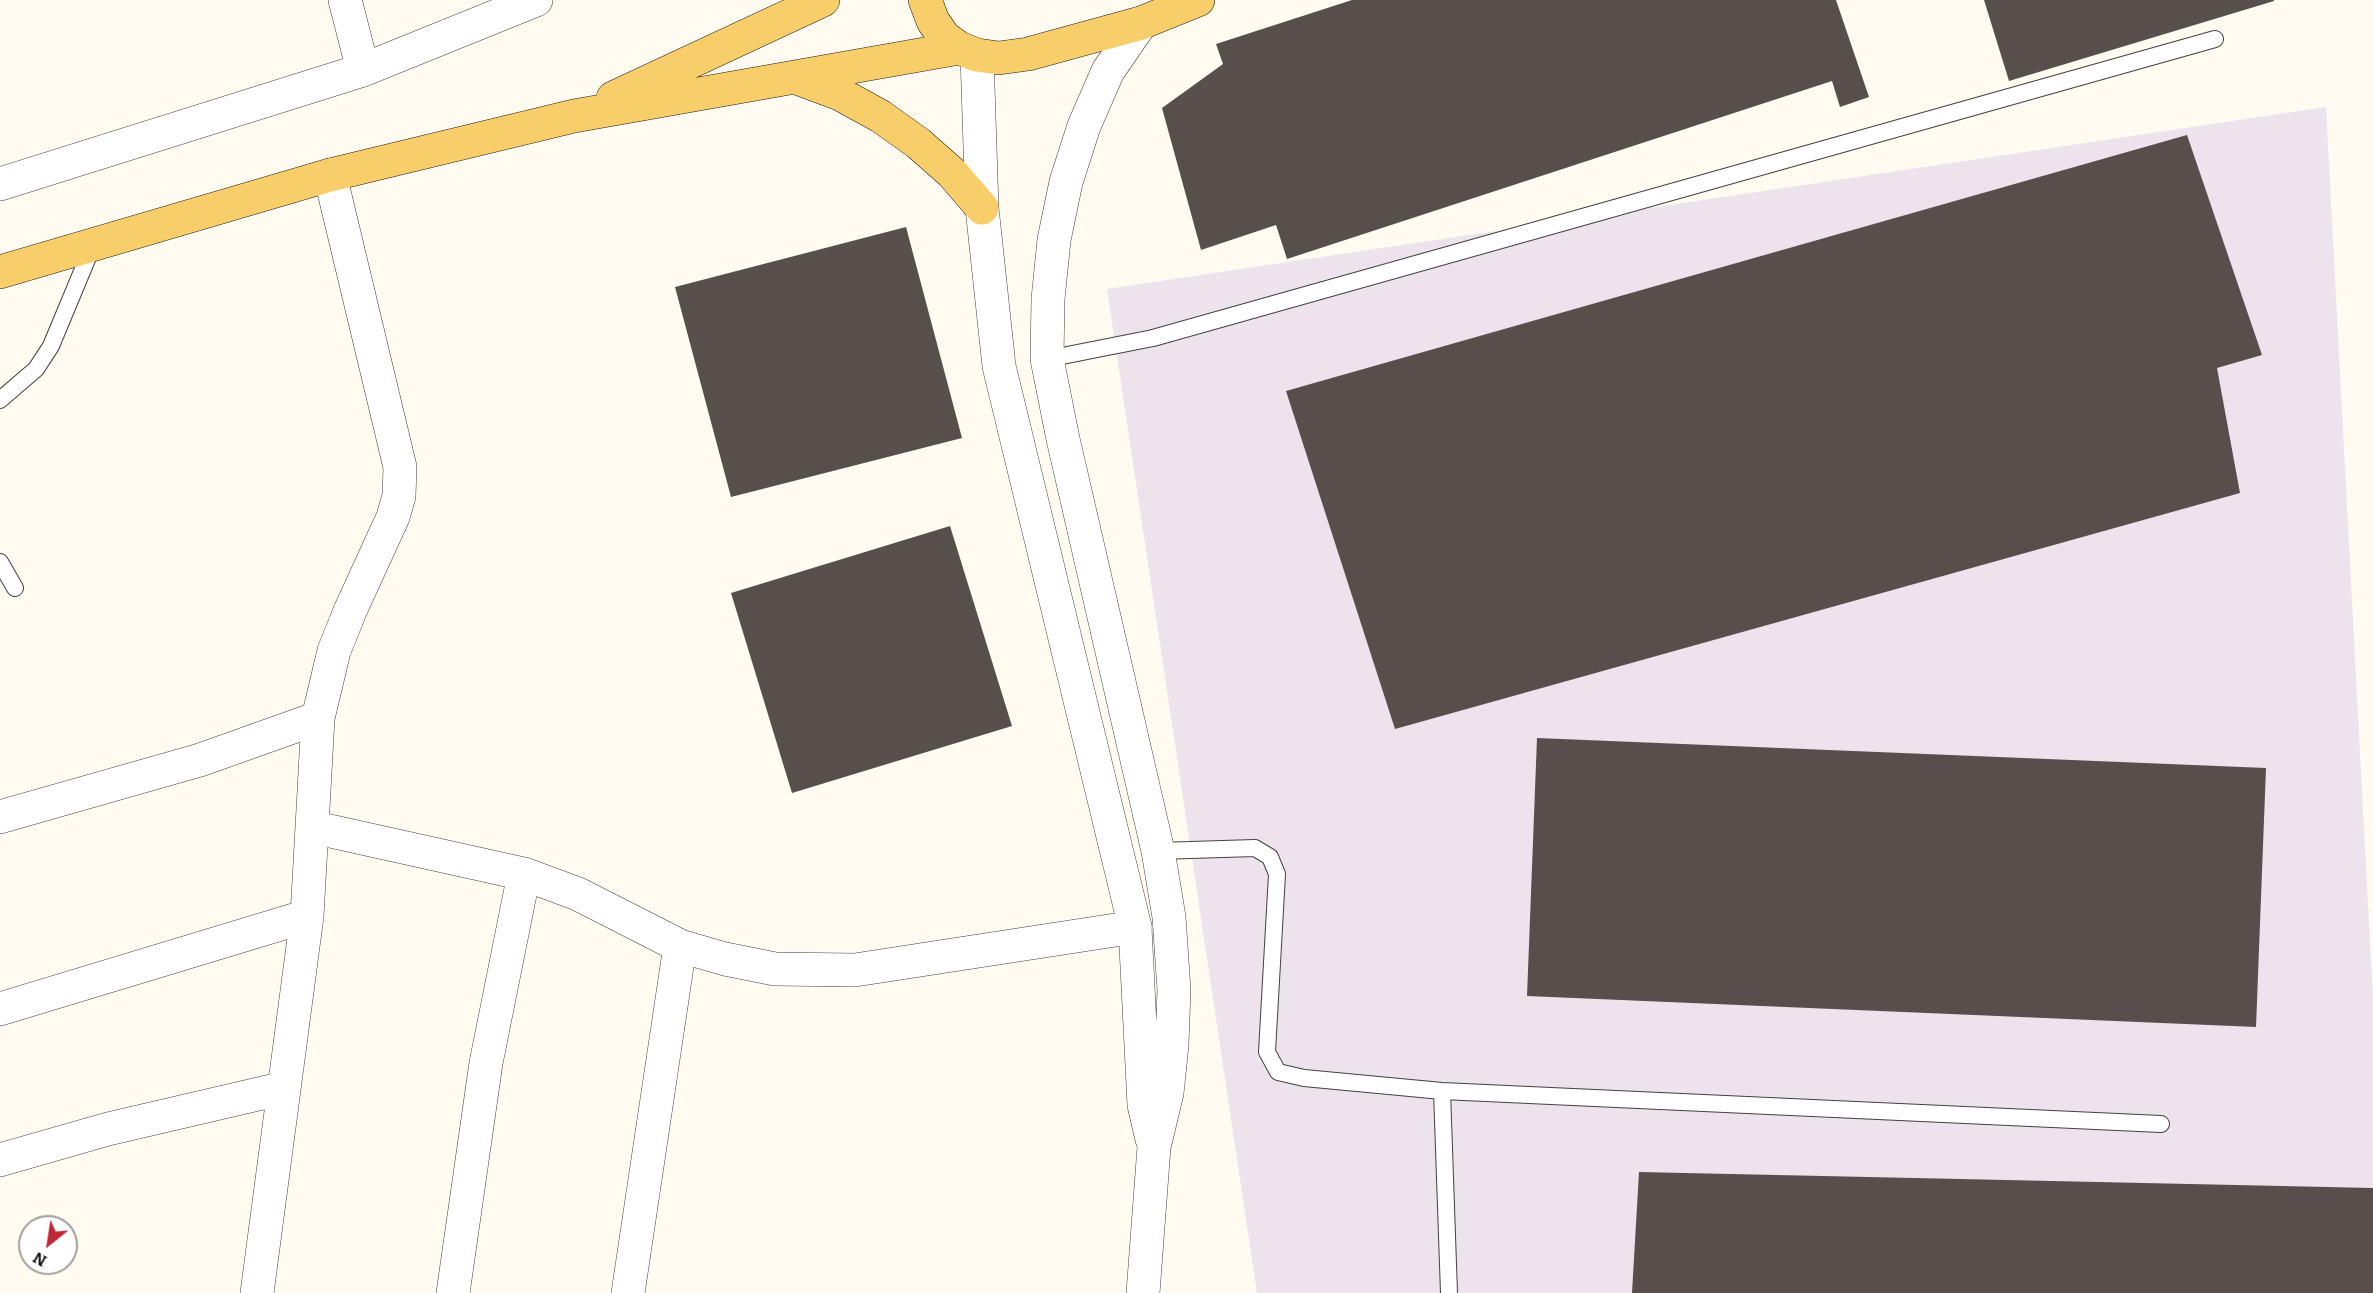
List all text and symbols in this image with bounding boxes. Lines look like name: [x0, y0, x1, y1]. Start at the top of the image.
north arrow: [18, 1215, 78, 1275]
text: N: [30, 1248, 50, 1271]

